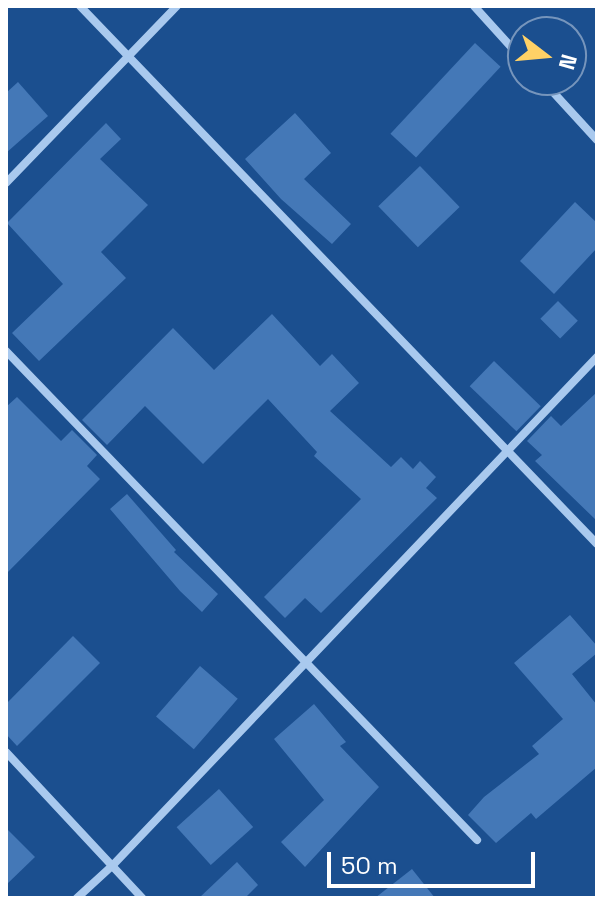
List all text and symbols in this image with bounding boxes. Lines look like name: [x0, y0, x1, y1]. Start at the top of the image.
north arrow: [507, 16, 587, 96]
text: N: [553, 51, 584, 73]
scale bar: [331, 836, 539, 886]
text: 50 m: [341, 850, 398, 881]

